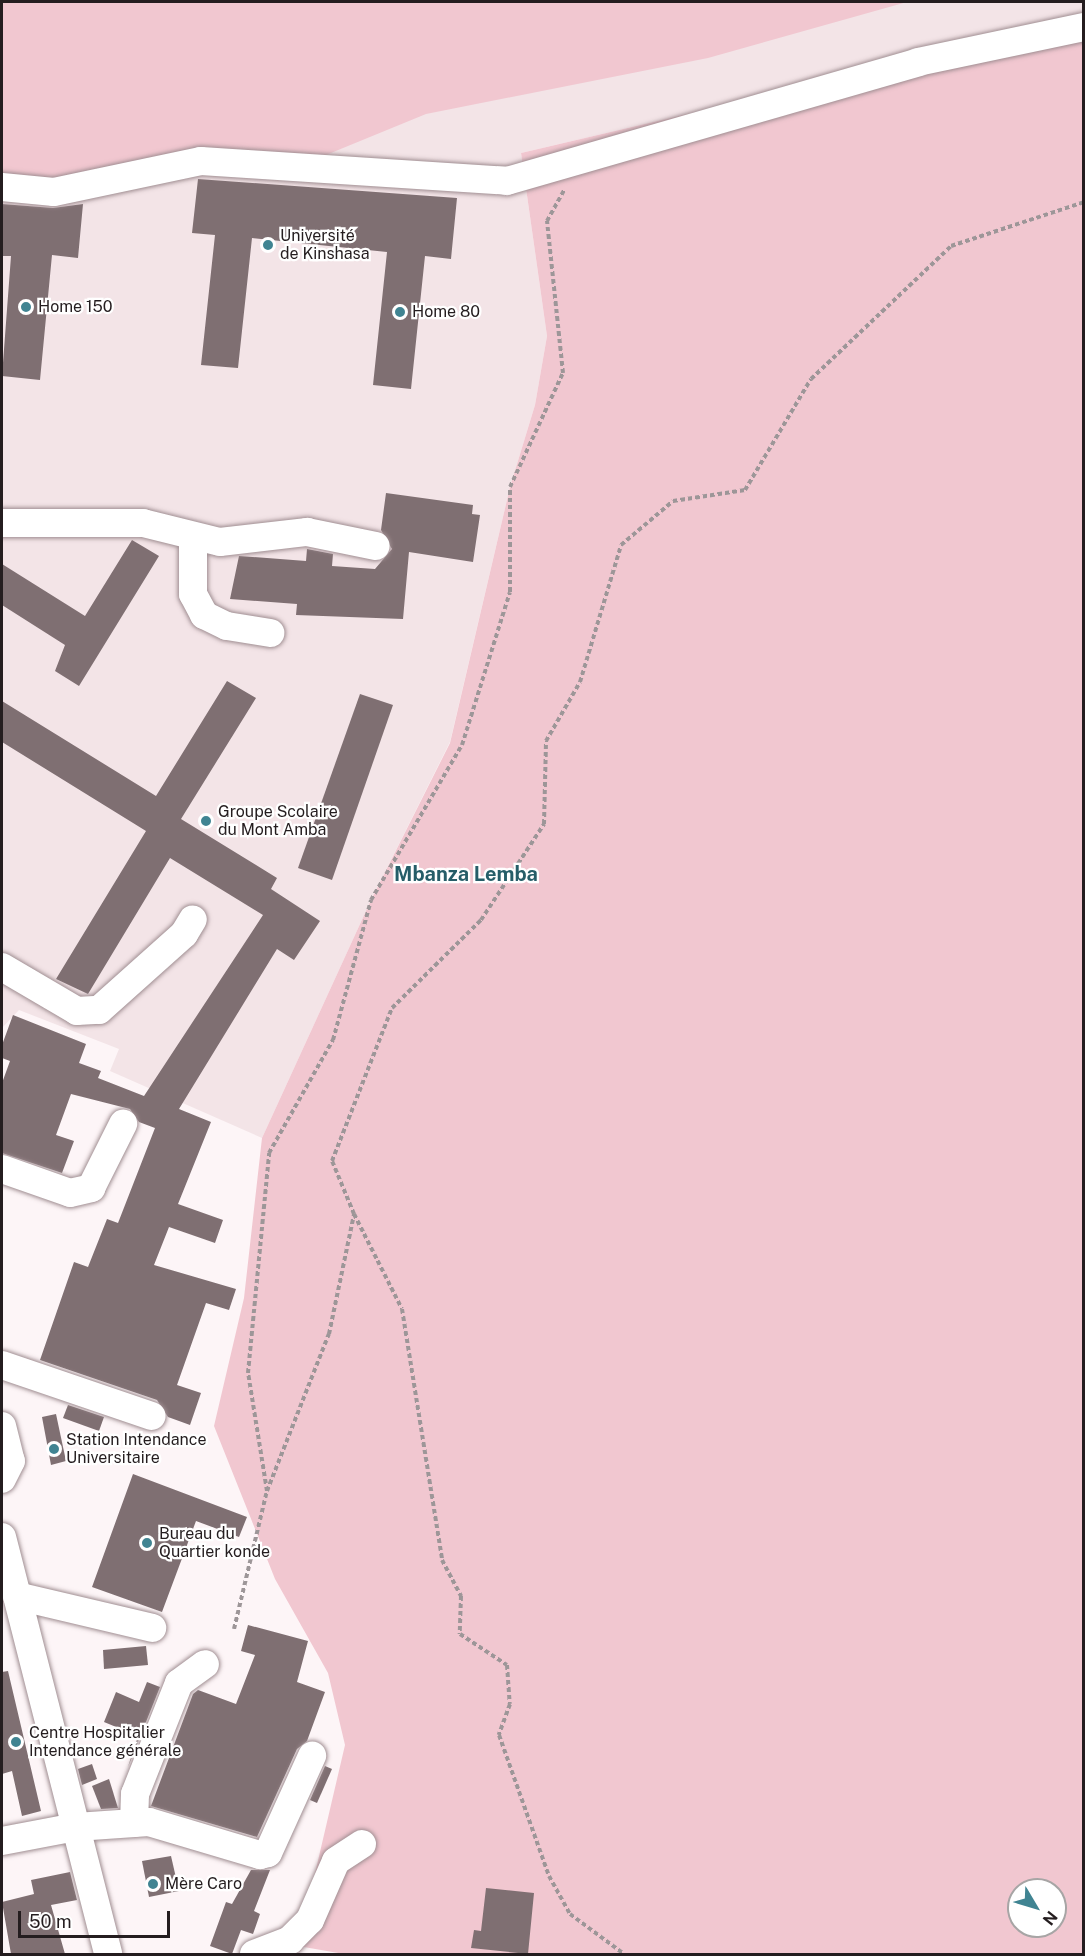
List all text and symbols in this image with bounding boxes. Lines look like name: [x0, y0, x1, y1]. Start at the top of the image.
place label: Université de Kinshasa: [280, 226, 370, 264]
marker: Université de Kinshasa: [261, 238, 275, 252]
place label: Home 150: [38, 297, 113, 317]
marker: Home 150: [19, 300, 33, 314]
place label: Home 80: [412, 302, 480, 322]
marker: Home 80: [393, 305, 407, 319]
place label: Groupe Scolaire du Mont Amba: [218, 802, 338, 840]
marker: Groupe Scolaire du Mont Amba: [199, 814, 213, 828]
district label: Mbanza Lemba: [394, 862, 538, 886]
place label: Station Intendance Universitaire: [66, 1430, 206, 1468]
marker: Station Intendance Universitaire: [47, 1442, 61, 1456]
place label: Bureau du Quartier konde: [159, 1524, 270, 1562]
marker: Bureau du Quartier konde: [140, 1536, 154, 1550]
place label: Centre Hospitalier Intendance générale: [29, 1723, 181, 1761]
marker: Centre Hospitalier Intendance générale: [7, 1733, 25, 1751]
place label: Mère Caro: [165, 1874, 242, 1894]
marker: Mère Caro: [146, 1877, 160, 1891]
north arrow: [1007, 1878, 1067, 1938]
scale bar: [21, 1899, 172, 1937]
text: N: [1039, 1907, 1061, 1929]
text: 50 m: [29, 1911, 72, 1932]

